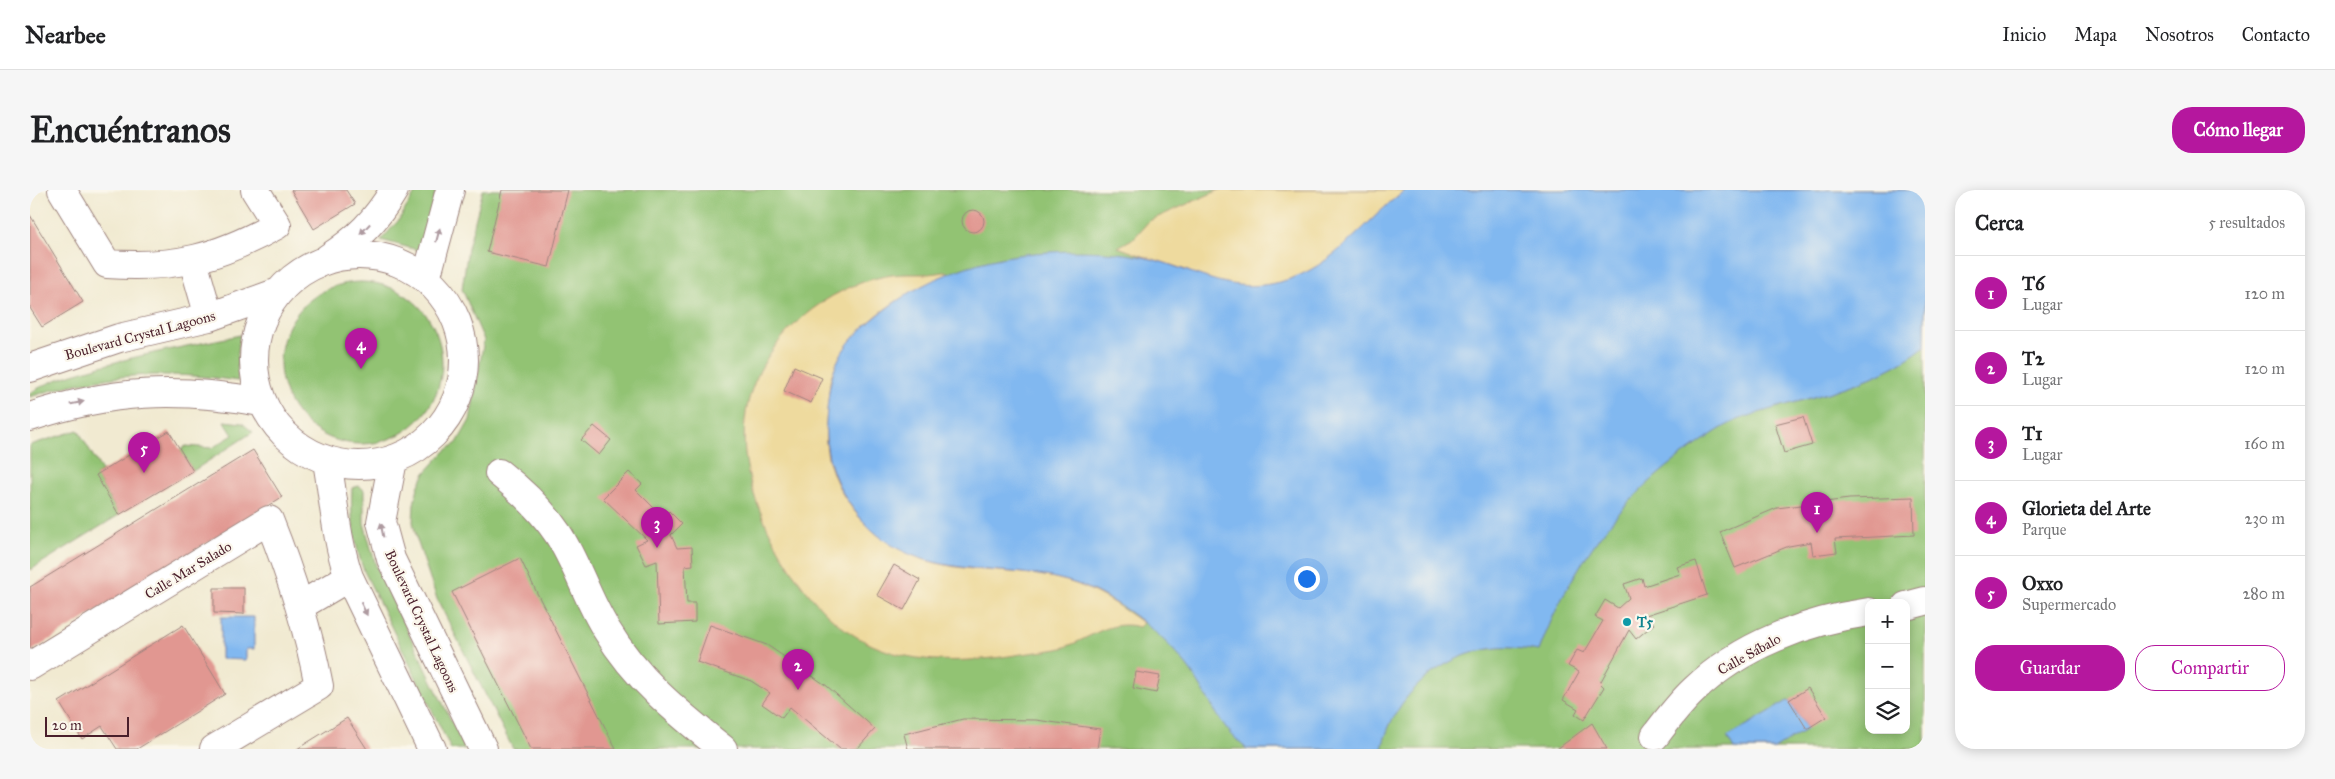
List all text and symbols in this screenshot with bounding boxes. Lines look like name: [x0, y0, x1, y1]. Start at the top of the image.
text: Nearbee: [25, 20, 106, 50]
text: Inicio: [2002, 24, 2046, 46]
text: Mapa: [2074, 24, 2117, 46]
text: Nosotros: [2145, 24, 2214, 46]
text: Contacto: [2242, 24, 2310, 46]
button: Cómo llegar: [2172, 107, 2305, 153]
text: Encuéntranos: [30, 109, 231, 152]
text: Cerca: [1975, 210, 2024, 236]
text: 5 resultados: [2208, 213, 2285, 232]
one-way arrow: [359, 223, 371, 235]
one-way arrow: [434, 227, 442, 242]
text: T6: [2022, 272, 2045, 295]
text: 1: [1988, 284, 1994, 303]
text: 120 m: [2245, 284, 2285, 303]
text: Lugar: [2022, 295, 2063, 314]
street label: Boulevard Crystal Lagoons: [63, 307, 217, 364]
pin: 4: [345, 328, 377, 369]
text: T2: [2022, 347, 2044, 370]
text: 2: [1987, 359, 1995, 378]
text: 120 m: [2245, 359, 2285, 378]
text: Lugar: [2022, 370, 2063, 389]
one-way arrow: [69, 399, 85, 407]
text: T1: [2022, 422, 2043, 445]
pin: 5: [128, 432, 160, 473]
text: 3: [1988, 434, 1994, 453]
text: 160 m: [2244, 434, 2285, 453]
text: Lugar: [2022, 445, 2063, 464]
pin: 1: [1801, 492, 1833, 533]
text: Glorieta del Arte: [2022, 497, 2151, 520]
pin: 3: [641, 507, 673, 548]
text: 4: [1987, 509, 1995, 528]
text: 230 m: [2245, 509, 2285, 528]
text: Parque: [2022, 520, 2066, 539]
one-way arrow: [378, 522, 386, 538]
street label: Calle Mar Salado: [142, 538, 235, 603]
street label: Boulevard Crystal Lagoons: [381, 547, 462, 695]
your location: [1294, 566, 1320, 592]
text: Oxxo: [2022, 572, 2063, 595]
text: 5: [1987, 584, 1995, 603]
text: 280 m: [2242, 584, 2285, 603]
text: Supermercado: [2022, 595, 2116, 614]
map controls: [1865, 599, 1910, 734]
button: +: [1865, 599, 1910, 644]
one-way arrow: [360, 602, 368, 616]
place label: T5: [1636, 614, 1654, 631]
marker: T5: [1621, 616, 1633, 628]
street label: Calle Sábalo: [1715, 630, 1784, 679]
button: −: [1865, 644, 1910, 689]
button: Guardar: [1975, 645, 2125, 691]
button: Compartir: [2135, 645, 2285, 691]
pin: 2: [782, 649, 814, 690]
button: layers: [1865, 689, 1910, 734]
scale bar: [45, 714, 129, 737]
text: 20 m: [52, 717, 82, 734]

